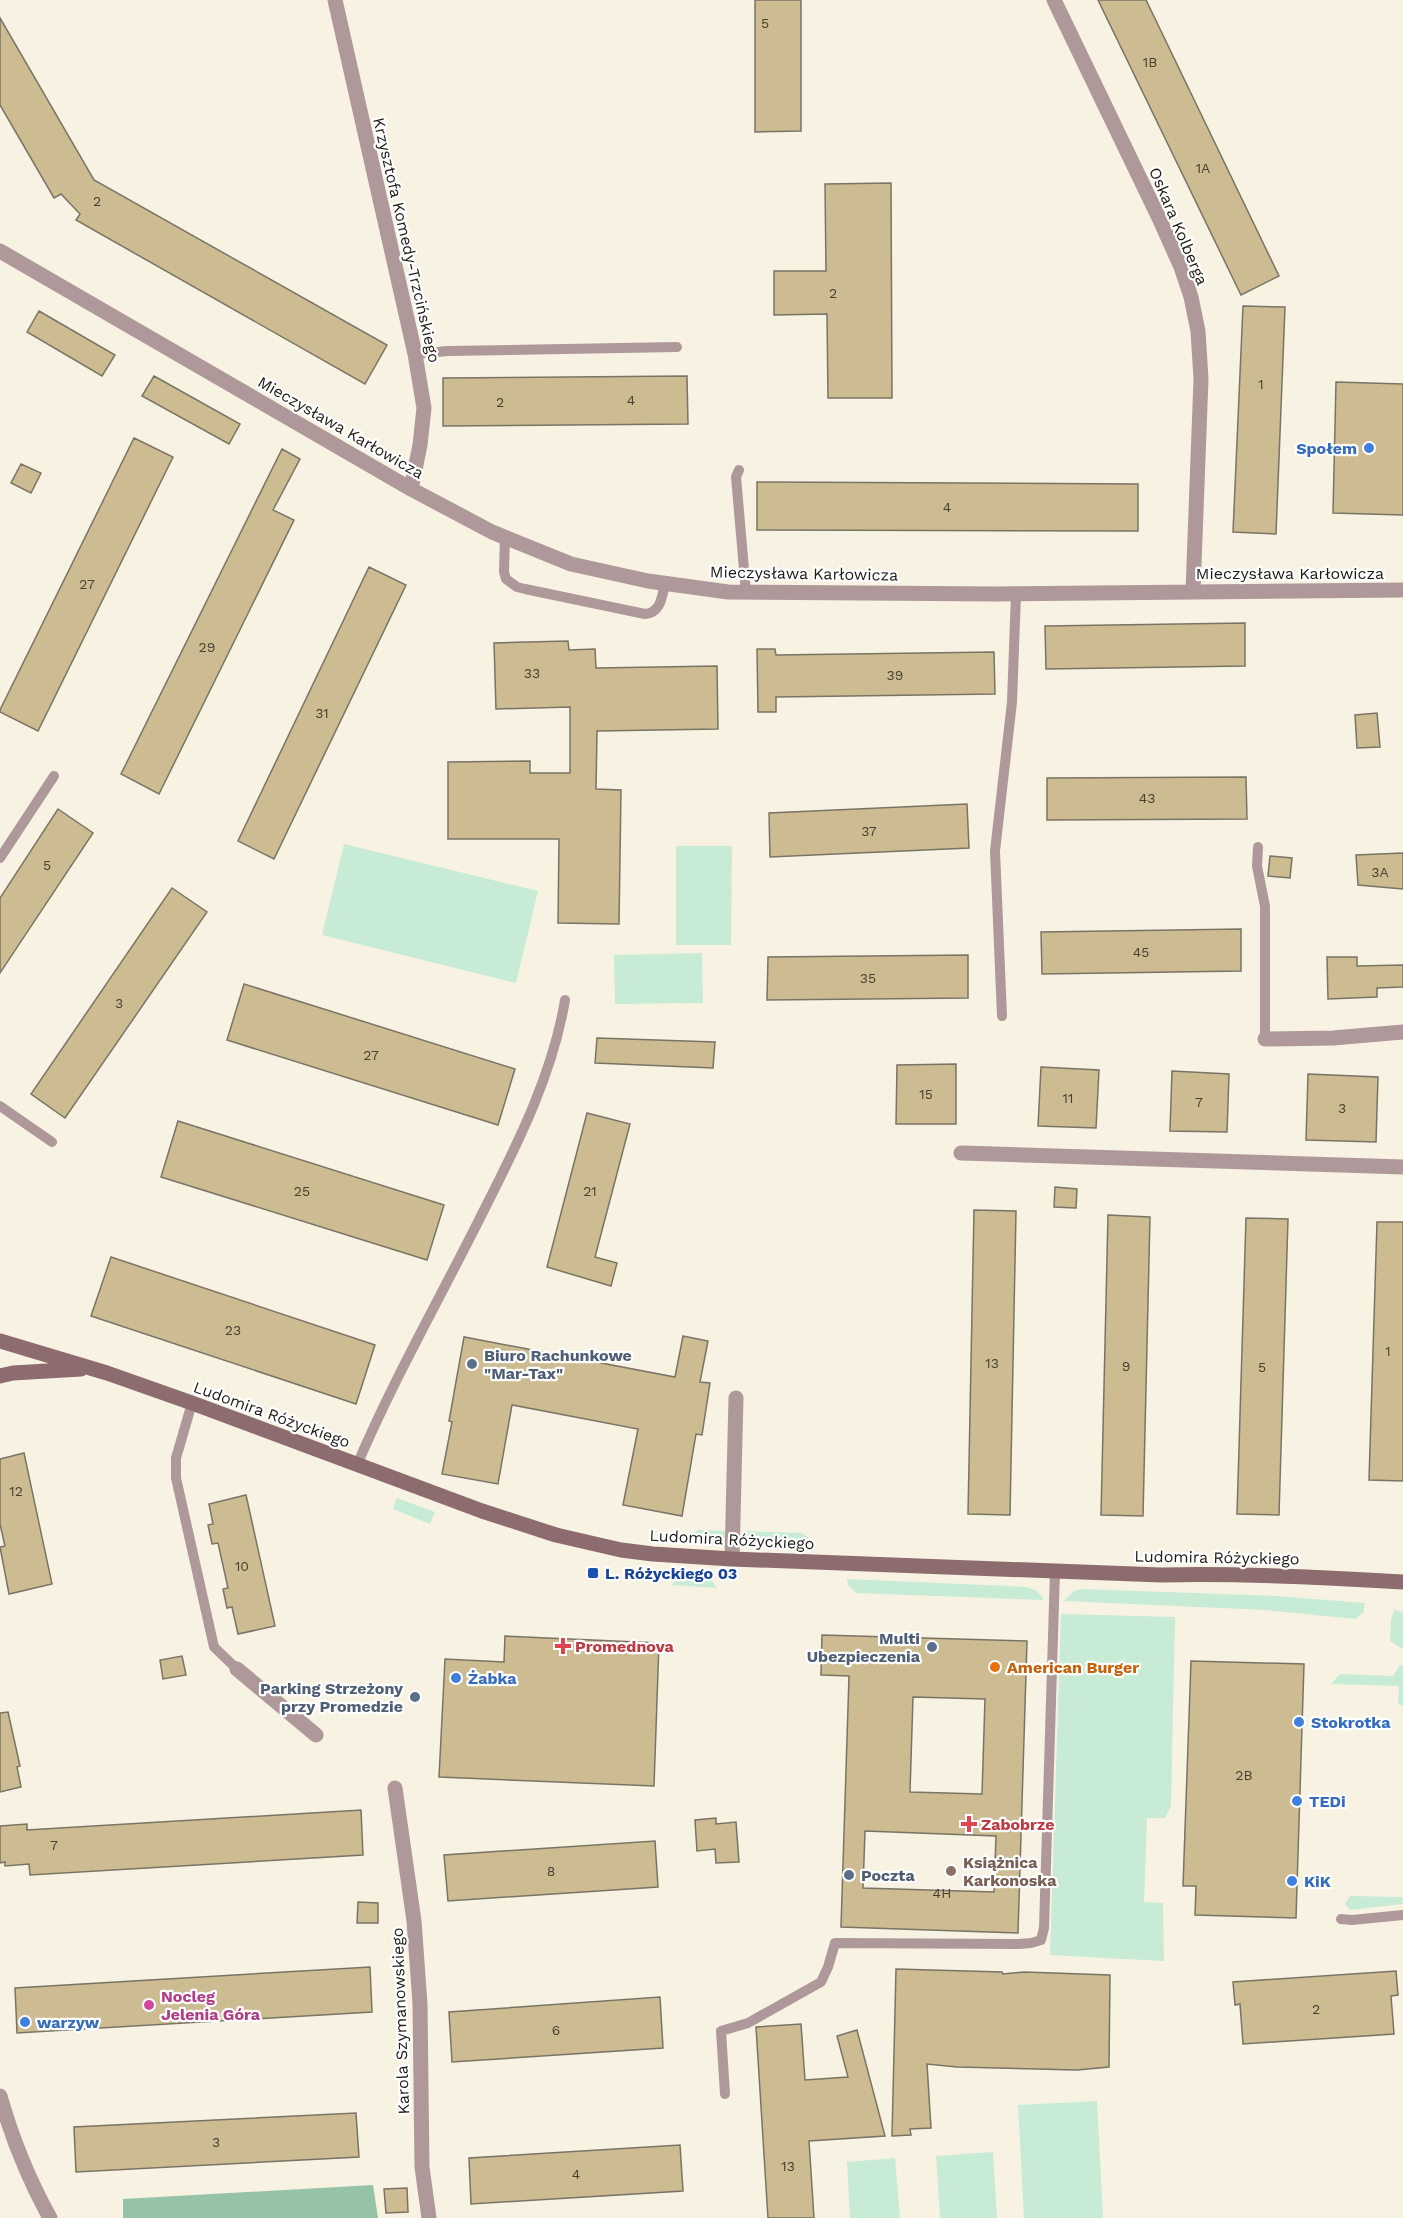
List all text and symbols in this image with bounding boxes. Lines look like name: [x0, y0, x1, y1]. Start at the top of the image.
house number: 5: [761, 15, 769, 31]
house number: 1B: [1143, 54, 1157, 70]
street label: Krzysztofa Komedy-Trzcińskiego: [369, 116, 444, 364]
house number: 1A: [1196, 160, 1210, 176]
street label: Oskara Kolberga: [1145, 164, 1212, 288]
house number: 2: [93, 193, 101, 209]
house number: 2: [829, 285, 837, 301]
street label: Mieczysława Karłowicza: [254, 372, 427, 483]
house number: 1: [1258, 376, 1264, 392]
house number: 4: [627, 392, 635, 408]
house number: 2: [496, 394, 504, 410]
place label: Społem: [1296, 439, 1357, 458]
marker: Społem: [1362, 441, 1376, 455]
house number: 4: [943, 499, 951, 515]
street label: Mieczysława Karłowicza: [710, 562, 898, 585]
street label: Mieczysława Karłowicza: [1196, 564, 1384, 583]
house number: 27: [79, 576, 95, 592]
house number: 29: [199, 639, 215, 655]
house number: 33: [524, 665, 540, 681]
house number: 39: [887, 667, 903, 683]
house number: 31: [315, 705, 329, 721]
house number: 43: [1139, 790, 1155, 806]
house number: 37: [861, 823, 877, 839]
house number: 5: [43, 857, 51, 873]
house number: 3A: [1371, 864, 1389, 880]
house number: 45: [1133, 944, 1149, 960]
house number: 35: [860, 970, 876, 986]
house number: 3: [115, 995, 123, 1011]
house number: 27: [363, 1047, 379, 1063]
house number: 15: [919, 1086, 933, 1102]
house number: 11: [1063, 1090, 1073, 1106]
house number: 7: [1195, 1094, 1203, 1110]
house number: 3: [1338, 1100, 1346, 1116]
house number: 25: [294, 1183, 310, 1199]
house number: 21: [583, 1183, 597, 1199]
house number: 23: [225, 1322, 241, 1338]
house number: 1: [1385, 1343, 1391, 1359]
place label: Biuro Rachunkowe "Mar-Tax": [484, 1346, 632, 1383]
house number: 13: [985, 1355, 999, 1371]
marker: Biuro Rachunkowe "Mar-Tax": [465, 1357, 479, 1371]
house number: 9: [1122, 1358, 1130, 1374]
house number: 5: [1258, 1359, 1266, 1375]
street label: Ludomira Różyckiego: [191, 1377, 353, 1452]
house number: 12: [9, 1483, 23, 1499]
street label: Ludomira Różyckiego: [649, 1526, 815, 1553]
street label: Ludomira Różyckiego: [1134, 1547, 1300, 1568]
house number: 10: [235, 1558, 249, 1574]
place label: L. Różyckiego 03: [605, 1564, 737, 1583]
marker: L. Różyckiego 03: [586, 1566, 600, 1580]
place label: Multi Ubezpieczenia: [807, 1629, 921, 1666]
place label: Promednova: [575, 1637, 675, 1656]
marker: Promednova: [556, 1639, 570, 1653]
marker: Multi Ubezpieczenia: [925, 1640, 939, 1654]
place label: American Burger: [1007, 1658, 1139, 1677]
marker: American Burger: [988, 1660, 1002, 1674]
place label: Żabka: [468, 1669, 517, 1688]
marker: Żabka: [449, 1671, 463, 1685]
place label: Parking Strzeżony przy Promedzie: [260, 1679, 404, 1716]
marker: Parking Strzeżony przy Promedzie: [408, 1690, 422, 1704]
place label: Stokrotka: [1311, 1713, 1391, 1732]
marker: Stokrotka: [1292, 1715, 1306, 1729]
house number: 2B: [1235, 1767, 1253, 1783]
place label: TEDi: [1309, 1792, 1346, 1811]
marker: TEDi: [1290, 1794, 1304, 1808]
place label: Zabobrze: [981, 1815, 1054, 1834]
marker: Zabobrze: [962, 1817, 976, 1831]
house number: 7: [50, 1837, 58, 1853]
place label: Książnica Karkonoska: [963, 1853, 1057, 1890]
house number: 8: [547, 1863, 555, 1879]
marker: Książnica Karkonoska: [944, 1864, 958, 1878]
place label: Poczta: [861, 1866, 915, 1885]
marker: Poczta: [842, 1868, 856, 1882]
place label: KiK: [1304, 1872, 1331, 1891]
marker: KiK: [1285, 1874, 1299, 1888]
house number: 4H: [933, 1885, 951, 1901]
street label: Karola Szymanowskiego: [388, 1927, 413, 2115]
place label: Nocleg Jelenia Góra: [161, 1987, 261, 2024]
marker: Nocleg Jelenia Góra: [142, 1998, 156, 2012]
house number: 2: [1312, 2001, 1320, 2017]
place label: warzyw: [37, 2013, 100, 2032]
marker: warzyw: [18, 2015, 32, 2029]
house number: 6: [552, 2022, 560, 2038]
house number: 3: [212, 2134, 220, 2150]
house number: 13: [781, 2158, 795, 2174]
house number: 4: [572, 2166, 580, 2182]

